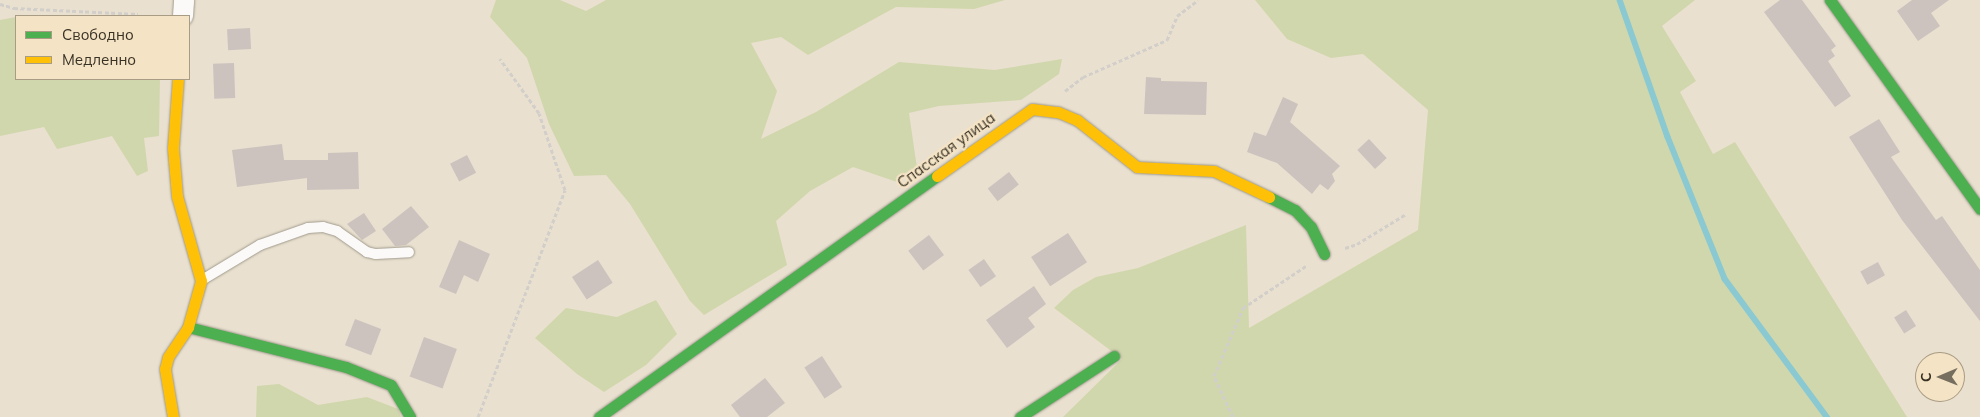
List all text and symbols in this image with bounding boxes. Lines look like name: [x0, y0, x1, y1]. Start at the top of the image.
legend: [15, 15, 190, 80]
text: Свободно: [62, 25, 134, 44]
text: Медленно: [62, 50, 136, 69]
street label: Спасская улица: [894, 108, 998, 192]
north arrow: [1915, 352, 1965, 402]
text: С: [1917, 372, 1935, 382]

